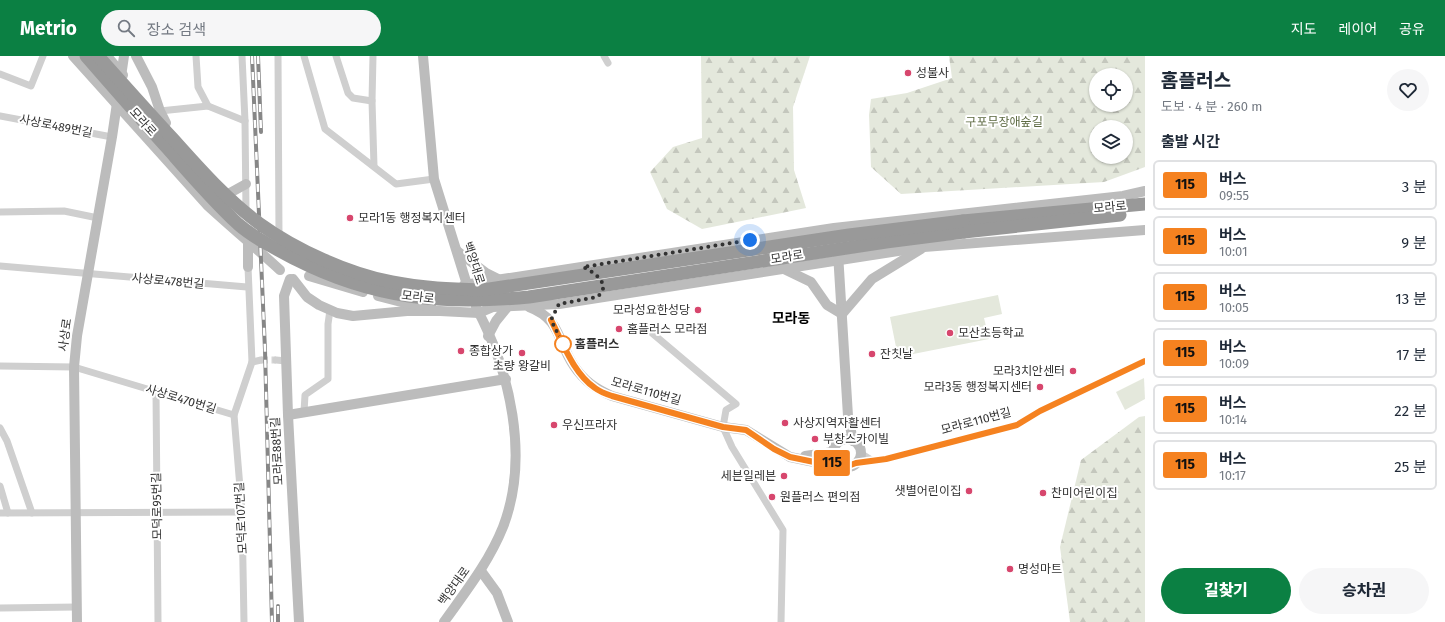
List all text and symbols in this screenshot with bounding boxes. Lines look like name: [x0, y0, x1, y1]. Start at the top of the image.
search box: [101, 10, 381, 46]
text: Metrio: [20, 17, 77, 40]
icon: search: [115, 17, 137, 39]
text: 장소 검색: [147, 21, 206, 39]
text: 지도: [1291, 21, 1317, 38]
text: 레이어: [1339, 21, 1377, 38]
text: 공유: [1399, 21, 1425, 38]
place label: 성불사: [916, 66, 949, 80]
marker: 성불사: [903, 68, 913, 78]
map controls: [1089, 68, 1133, 164]
button: locate: [1089, 68, 1133, 112]
text: 홈플러스: [1161, 69, 1231, 92]
button: heart: [1387, 69, 1429, 111]
text: 도보 · 4 분 · 260 m: [1161, 99, 1262, 114]
street label: 모라로: [127, 105, 159, 139]
street label: 사상로489번길: [18, 112, 94, 140]
park label: 구포무장애숲길: [965, 115, 1043, 129]
button: layers: [1089, 120, 1133, 164]
text: 출발 시간: [1161, 133, 1220, 151]
text: 버스: [1219, 170, 1247, 188]
text: 115: [1175, 176, 1195, 193]
text: 3 분: [1402, 178, 1427, 196]
text: 09:55: [1219, 188, 1249, 203]
street label: 모라로: [1093, 199, 1127, 215]
place label: 모라1동 행정복지센터: [358, 211, 466, 225]
marker: 모라1동 행정복지센터: [345, 213, 355, 223]
text: 버스: [1219, 226, 1247, 244]
your location: [740, 230, 760, 250]
text: 115: [1175, 232, 1195, 249]
text: 9 분: [1401, 234, 1427, 252]
street label: 백양대로: [461, 240, 487, 286]
text: 10:01: [1219, 244, 1248, 259]
street label: 모라로: [770, 247, 804, 267]
street label: 사상로478번길: [131, 271, 205, 291]
text: 버스: [1219, 282, 1247, 300]
street label: 모라로: [401, 288, 435, 306]
text: 115: [1175, 288, 1195, 305]
text: 13 분: [1395, 290, 1427, 308]
text: 10:05: [1219, 300, 1249, 315]
place label: 모라성요한성당: [613, 303, 690, 317]
marker: 모라성요한성당: [693, 305, 703, 315]
district label: 모라동: [772, 310, 810, 327]
street label: 사상로: [56, 318, 74, 352]
place label: 홈플러스 모라점: [627, 322, 707, 336]
marker: 홈플러스 모라점: [614, 324, 624, 334]
place label: 모산초등학교: [958, 326, 1024, 340]
marker: 모산초등학교: [945, 328, 955, 338]
marker: 홈플러스: [554, 335, 572, 353]
place label: 홈플러스: [575, 337, 619, 351]
text: 버스: [1219, 338, 1247, 356]
place label: 종합상가: [469, 344, 513, 358]
text: 115: [1175, 344, 1195, 361]
marker: 종합상가: [456, 346, 466, 356]
text: 17 분: [1396, 346, 1427, 364]
place label: 잔칫날: [880, 347, 913, 361]
marker: 초량 왕갈비: [517, 348, 527, 358]
marker: 잔칫날: [867, 349, 877, 359]
text: 10:09: [1219, 356, 1249, 371]
place label: 초량 왕갈비: [493, 359, 551, 373]
place label: 모라3치안센터: [993, 364, 1065, 378]
marker: 모라3치안센터: [1068, 366, 1078, 376]
street label: 모라로110번길: [609, 374, 683, 408]
place label: 모라3동 행정복지센터: [923, 380, 1032, 394]
street label: 사상로470번길: [144, 382, 218, 416]
marker: 모라3동 행정복지센터: [1035, 382, 1045, 392]
text: 버스: [1219, 394, 1247, 412]
text: 115: [1175, 400, 1195, 417]
text: 22 분: [1394, 402, 1427, 420]
street label: 모라로110번길: [939, 405, 1013, 437]
text: 10:14: [1219, 412, 1247, 427]
street label: 모라로88번길: [268, 416, 286, 486]
place label: 사상지역자활센터: [793, 416, 881, 430]
place label: 우신프라자: [562, 418, 617, 432]
marker: 사상지역자활센터: [780, 418, 790, 428]
marker: 우신프라자: [549, 420, 559, 430]
place label: 부창스카이빌: [823, 432, 889, 446]
marker: 부창스카이빌: [810, 434, 820, 444]
line badge: 115: [809, 450, 855, 476]
text: 버스: [1219, 450, 1247, 468]
text: 115: [822, 454, 842, 471]
text: 115: [1175, 456, 1195, 473]
text: 25 분: [1394, 458, 1427, 476]
text: 10:17: [1219, 468, 1246, 483]
place label: 세븐일레븐: [721, 469, 776, 483]
marker: 세븐일레븐: [779, 471, 789, 481]
street label: 모덕로95번길: [149, 472, 165, 540]
street label: 모덕로107번길: [232, 482, 250, 554]
place label: 샛별어린이집: [895, 484, 961, 498]
marker: 샛별어린이집: [964, 486, 974, 496]
place label: 찬미어린이집: [1051, 486, 1117, 500]
marker: 찬미어린이집: [1038, 488, 1048, 498]
place label: 원플러스 편의점: [780, 490, 860, 504]
marker: 원플러스 편의점: [767, 492, 777, 502]
place label: 명성마트: [1018, 562, 1062, 576]
street label: 백양대로: [435, 564, 473, 608]
marker: 명성마트: [1005, 564, 1015, 574]
button: 길찾기: [1161, 568, 1291, 614]
button: 승차권: [1299, 568, 1429, 614]

